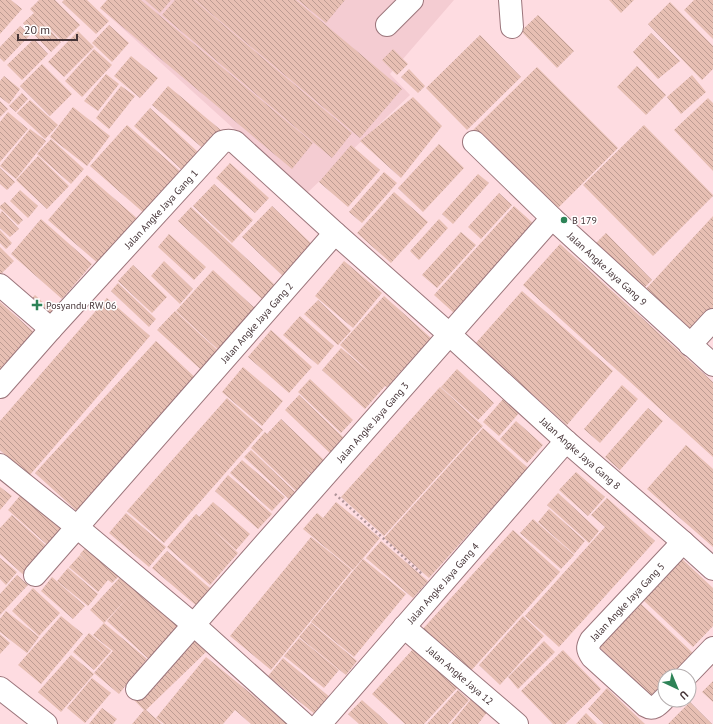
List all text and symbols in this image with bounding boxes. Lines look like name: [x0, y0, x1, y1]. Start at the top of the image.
scale bar: [18, 16, 77, 42]
text: 20 m: [24, 22, 50, 37]
street label: Jalan Angke Jaya Gang 1: [121, 167, 201, 252]
place label: B 179: [572, 214, 597, 227]
marker: B 179: [559, 215, 569, 225]
street label: Jalan Angke Jaya Gang 9: [564, 229, 650, 309]
street label: Jalan Angke Jaya Gang 2: [217, 280, 296, 367]
marker: Posyandu RW 06: [31, 299, 43, 311]
place label: Posyandu RW 06: [46, 299, 116, 312]
street label: Jalan Angke Jaya Gang 3: [333, 379, 412, 466]
street label: Jalan Angke Jaya Gang 8: [537, 414, 623, 492]
street label: Jalan Angke Jaya Gang 4: [404, 540, 482, 627]
street label: Jalan Angke Jaya Gang 5: [587, 560, 668, 645]
street label: Jalan Angke Jaya 12: [423, 643, 496, 708]
north arrow: [657, 668, 697, 708]
text: U: [677, 688, 691, 703]

